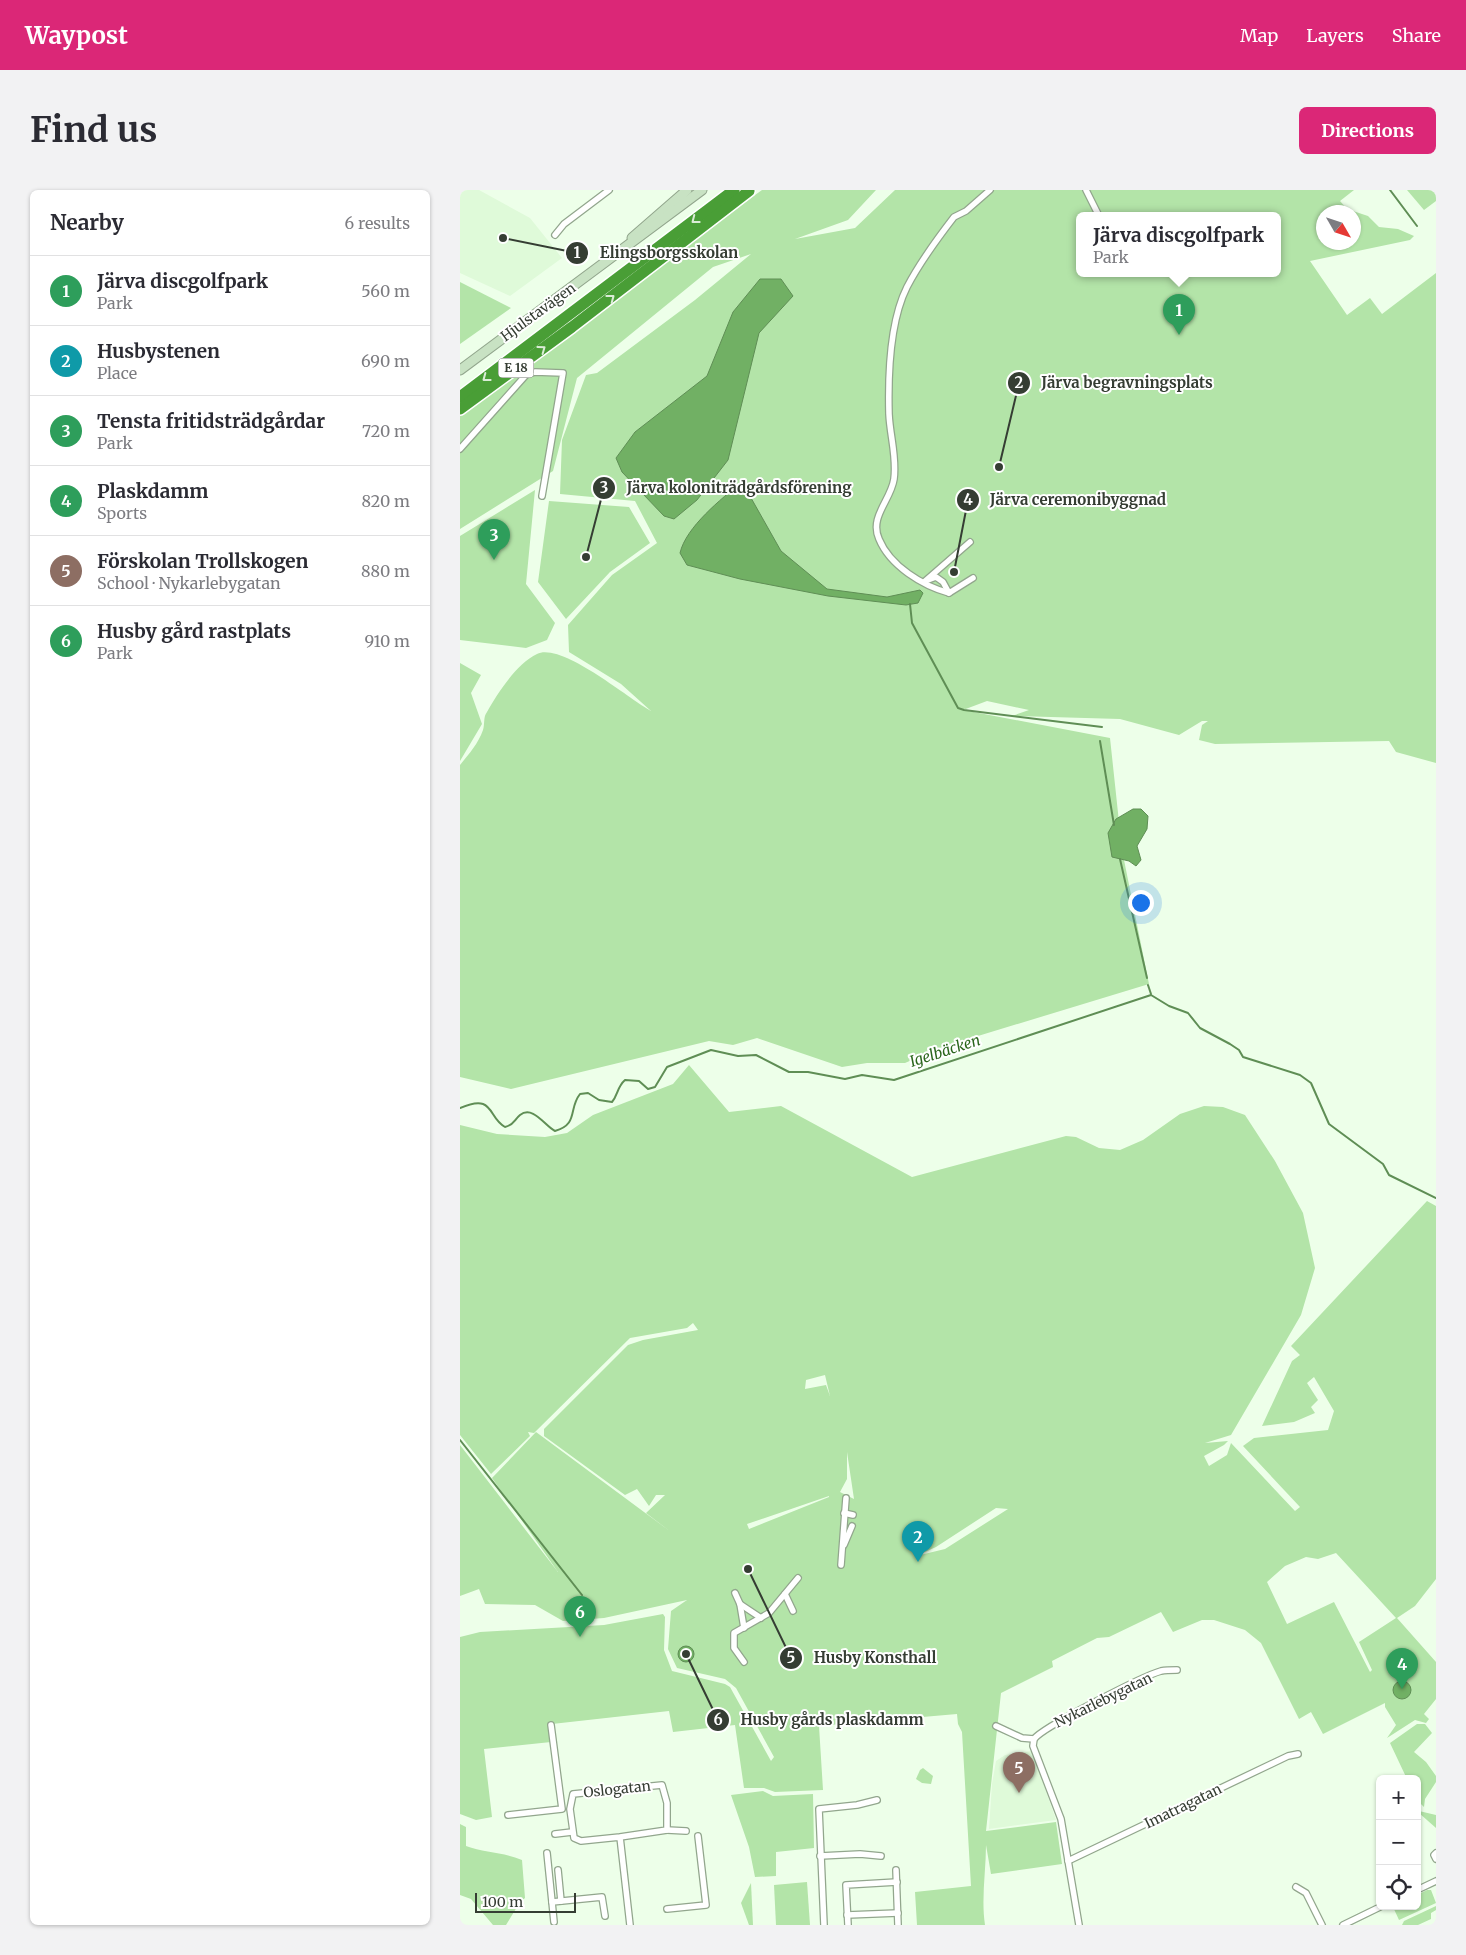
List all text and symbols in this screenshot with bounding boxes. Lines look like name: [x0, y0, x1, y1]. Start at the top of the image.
text: Waypost: [25, 20, 128, 51]
text: Map: [1240, 24, 1278, 47]
text: Layers: [1306, 24, 1364, 47]
text: Share: [1392, 24, 1441, 47]
button: Directions: [1299, 107, 1436, 154]
text: Find us: [30, 108, 157, 152]
north arrow: [1316, 205, 1361, 250]
text: Nearby: [50, 209, 124, 236]
popup: [1076, 212, 1281, 277]
text: 6 results: [345, 213, 410, 233]
one-way arrow: [692, 215, 701, 224]
text: Järva discgolfpark: [1093, 223, 1264, 247]
callout: Elingsborgsskolan: [565, 238, 748, 268]
text: 1: [574, 243, 581, 262]
text: Elingsborgsskolan: [600, 243, 738, 262]
text: Park: [1093, 247, 1129, 267]
text: Järva discgolfpark: [97, 269, 268, 293]
street label: Hjulstavägen: [497, 279, 579, 345]
text: 1: [62, 281, 70, 301]
text: 560 m: [361, 281, 410, 301]
text: Park: [97, 293, 133, 313]
pin: 1: [1163, 294, 1195, 335]
one-way arrow: [605, 295, 614, 303]
text: Husbystenen: [97, 339, 220, 363]
one-way arrow: [536, 347, 545, 355]
text: 2: [61, 351, 71, 371]
text: 690 m: [361, 351, 410, 371]
road number: E 18: [498, 358, 534, 378]
text: Place: [97, 363, 137, 383]
callout: Järva begravningsplats: [1007, 368, 1223, 398]
one-way arrow: [483, 373, 492, 381]
text: 2: [1015, 373, 1024, 392]
text: Järva begravningsplats: [1040, 373, 1213, 392]
text: Tensta fritidsträdgårdar: [97, 409, 325, 433]
text: 3: [61, 421, 71, 441]
text: 720 m: [362, 421, 410, 441]
text: Park: [97, 433, 133, 453]
callout: Järva koloniträdgårdsförening: [591, 473, 861, 503]
text: 3: [600, 478, 608, 497]
text: Järva koloniträdgårdsförening: [625, 478, 852, 497]
text: Plaskdamm: [97, 479, 208, 503]
callout: Järva ceremonibyggnad: [955, 485, 1176, 515]
text: 4: [963, 490, 973, 509]
text: Järva ceremonibyggnad: [989, 490, 1166, 509]
text: 4: [61, 491, 71, 511]
text: 820 m: [362, 491, 410, 511]
text: Sports: [97, 503, 147, 523]
pin: 3: [478, 519, 510, 560]
text: Förskolan Trollskogen: [97, 549, 308, 573]
text: 5: [61, 561, 71, 581]
text: 880 m: [361, 561, 410, 581]
text: School · Nykarlebygatan: [97, 573, 281, 593]
text: Husby gård rastplats: [97, 619, 291, 643]
text: 6: [61, 631, 71, 651]
text: 910 m: [364, 631, 410, 651]
text: Park: [97, 643, 133, 663]
your location: [1128, 890, 1154, 916]
water label: Igelbäcken: [907, 1030, 983, 1071]
pin: 2: [902, 1521, 934, 1562]
pin: 6: [564, 1596, 596, 1637]
callout: Husby Konsthall: [779, 1643, 946, 1673]
text: 5: [787, 1648, 795, 1667]
text: Husby Konsthall: [814, 1648, 936, 1667]
pin: 4: [1386, 1648, 1418, 1689]
street label: Nykarlebygatan: [1051, 1668, 1155, 1732]
callout: Husby gårds plaskdamm: [706, 1705, 934, 1735]
text: 6: [713, 1710, 723, 1729]
text: Husby gårds plaskdamm: [740, 1710, 924, 1729]
pin: 5: [1003, 1752, 1035, 1793]
map controls: [1376, 1775, 1421, 1910]
button: +: [1376, 1775, 1421, 1820]
street label: Oslogatan: [582, 1777, 652, 1801]
street label: Imatragatan: [1141, 1780, 1225, 1832]
button: −: [1376, 1820, 1421, 1865]
button: locate: [1376, 1865, 1421, 1910]
scale bar: [475, 1890, 576, 1913]
text: 100 m: [482, 1893, 523, 1911]

